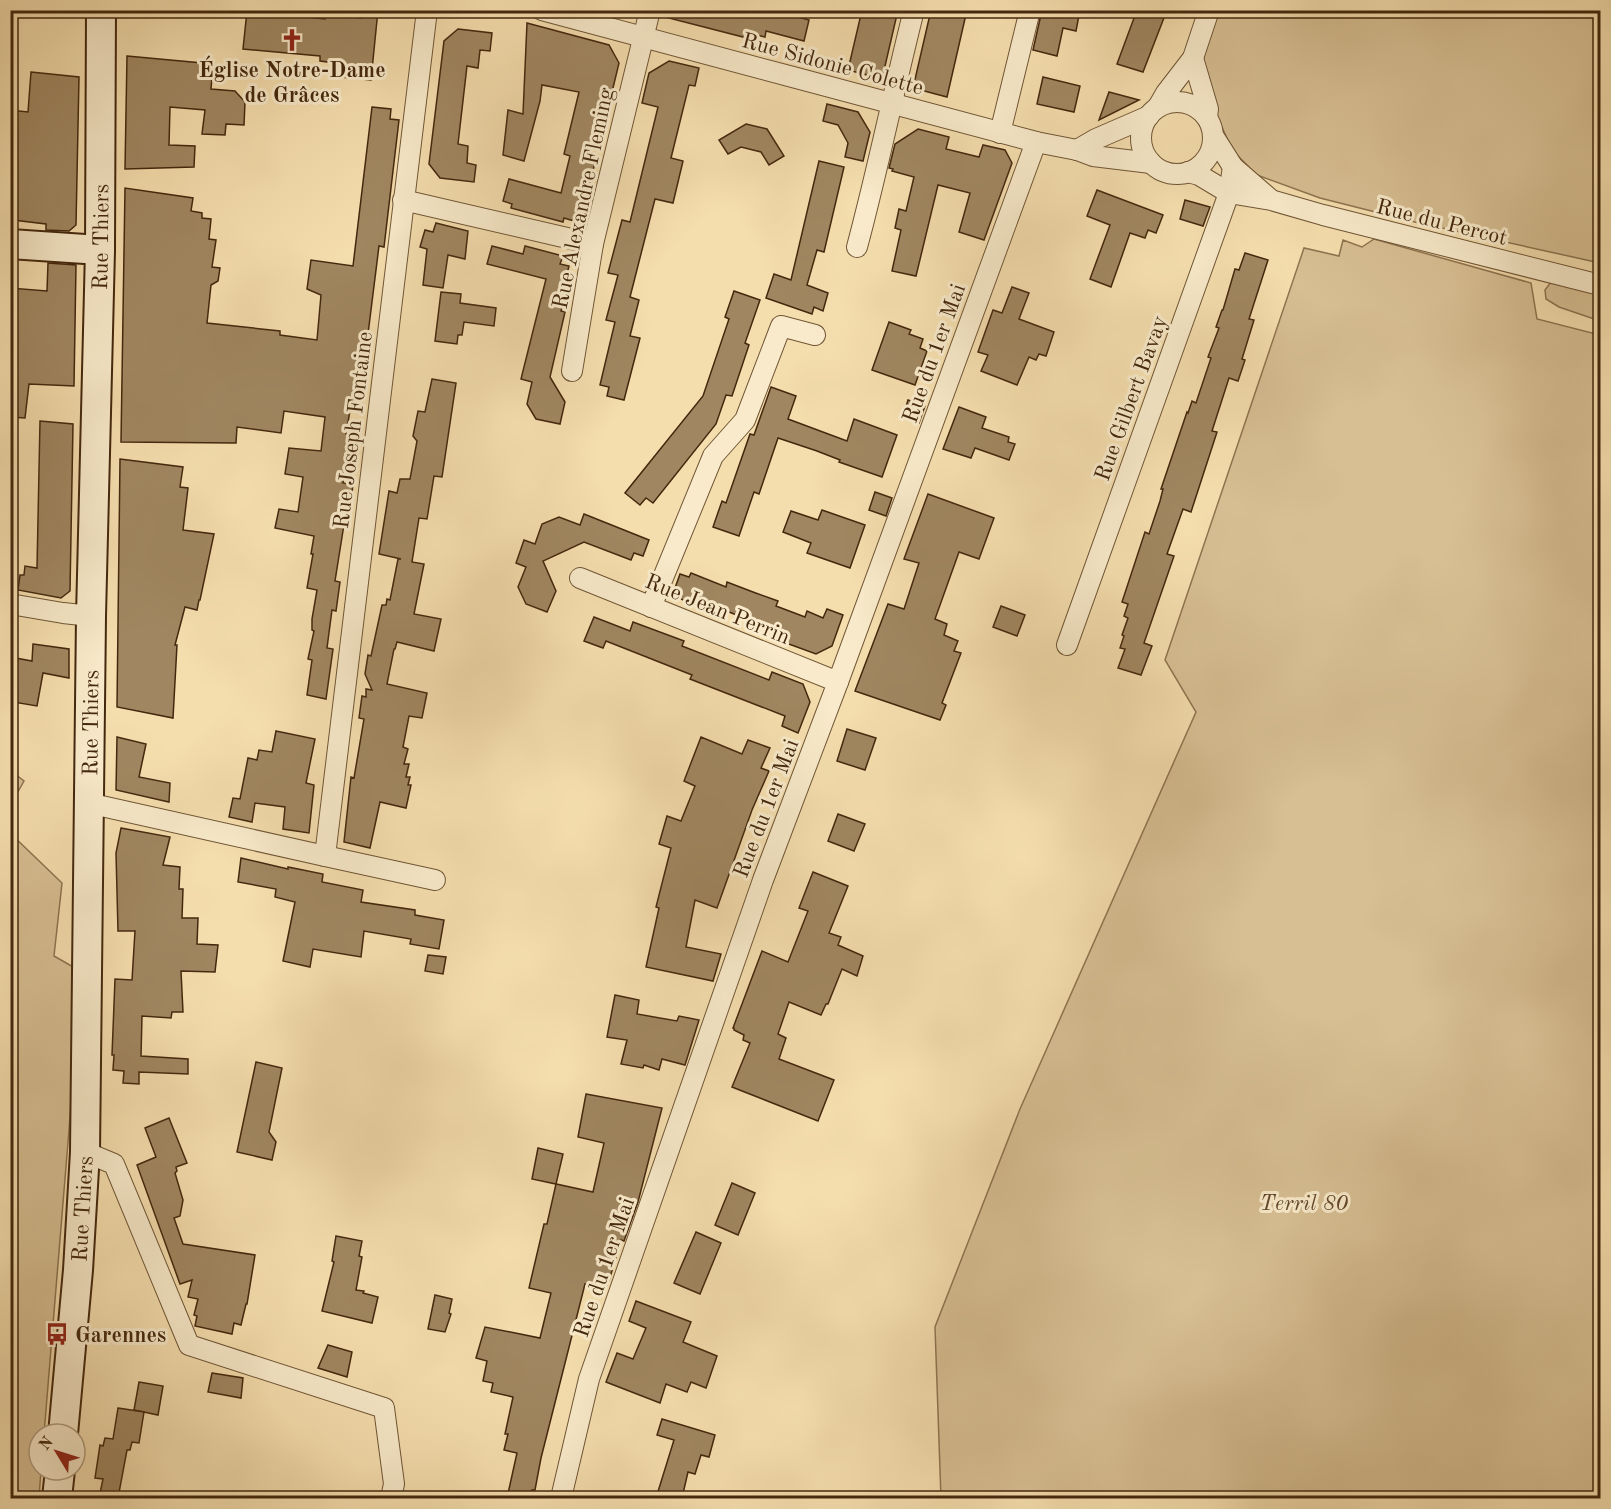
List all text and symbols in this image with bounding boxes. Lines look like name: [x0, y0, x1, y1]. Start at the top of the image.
church icon: Église Notre-Dame de Grâces: [279, 27, 305, 53]
street label: Rue Sidonie Colette: [739, 30, 926, 100]
place label: Église Notre-Dame de Grâces: [198, 55, 386, 107]
street label: Rue Alexandre Fleming: [550, 86, 618, 311]
street label: Rue Thiers: [90, 184, 113, 290]
street label: Rue du Percot: [1374, 196, 1509, 250]
street label: Rue du 1er Mai: [899, 281, 970, 426]
street label: Rue Gilbert Bavay: [1092, 313, 1172, 484]
street label: Rue Joseph Fontaine: [331, 330, 377, 530]
street label: Rue Jean Perrin: [642, 571, 793, 649]
street label: Rue Thiers: [80, 670, 103, 776]
street label: Rue du 1er Mai: [730, 736, 803, 881]
street label: Rue Thiers: [70, 1155, 98, 1263]
park label: Terril 80: [1260, 1193, 1349, 1215]
street label: Rue du 1er Mai: [571, 1195, 639, 1340]
bus stop icon: Garennes: [44, 1321, 70, 1347]
place label: Garennes: [75, 1325, 166, 1347]
north arrow: [27, 1422, 87, 1482]
text: N: [37, 1434, 57, 1454]

